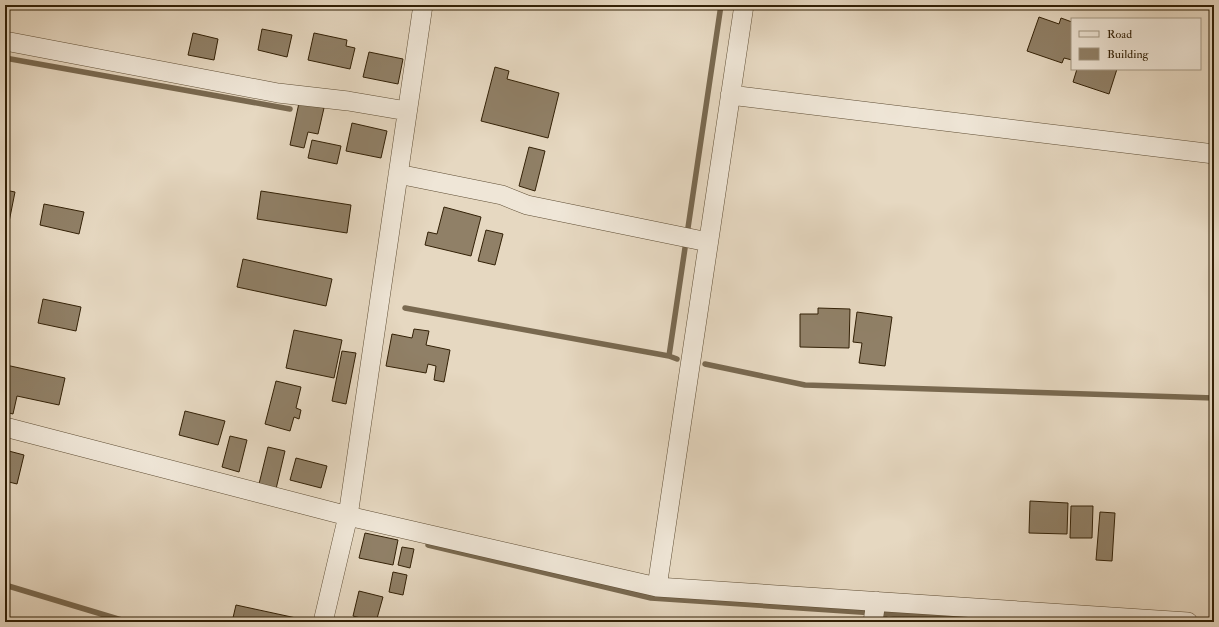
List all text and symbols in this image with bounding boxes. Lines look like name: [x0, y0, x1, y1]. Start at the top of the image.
legend: [1071, 18, 1201, 70]
text: Road: [1107, 27, 1132, 42]
text: Building: [1107, 47, 1150, 62]

